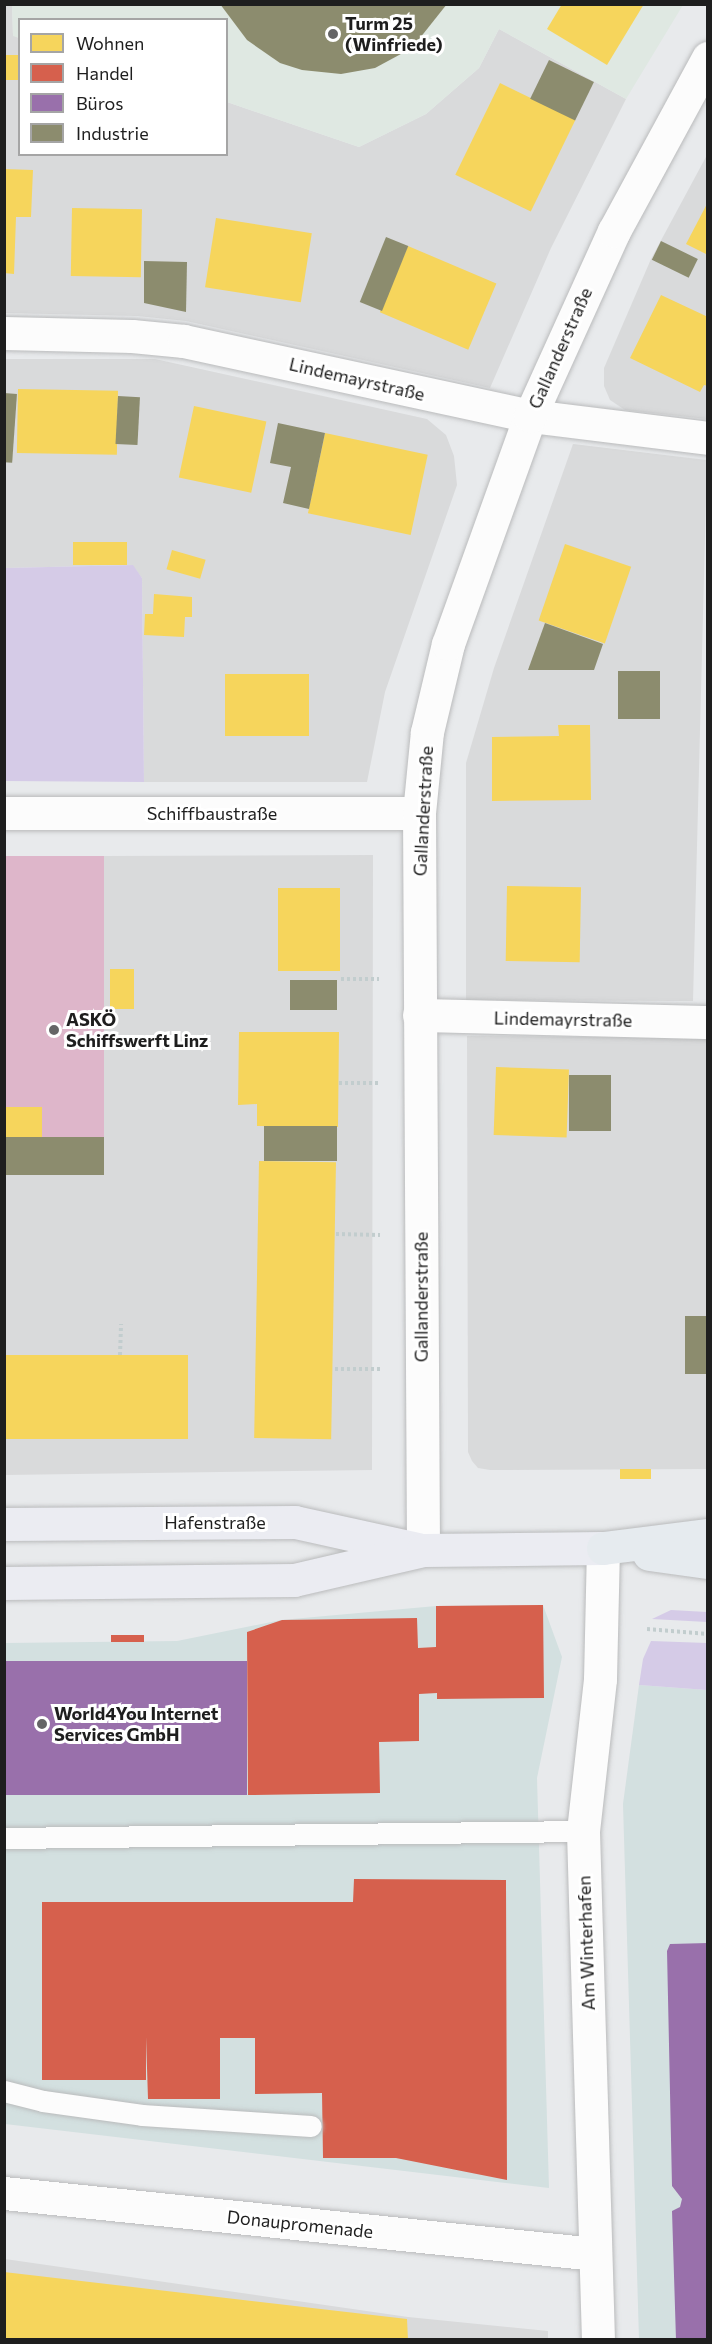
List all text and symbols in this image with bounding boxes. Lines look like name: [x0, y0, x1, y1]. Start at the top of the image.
place label: Turm 25 (Winfriede): [345, 13, 443, 56]
legend: [18, 18, 228, 156]
marker: Turm 25 (Winfriede): [326, 27, 340, 41]
text: Wohnen: [76, 32, 144, 54]
text: Handel: [76, 62, 134, 84]
text: Büros: [76, 92, 123, 114]
text: Industrie: [76, 122, 149, 144]
street label: Gallanderstraße: [524, 284, 596, 412]
street label: Lindemayrstraße: [287, 353, 427, 405]
street label: Gallanderstraße: [409, 745, 437, 877]
street label: Schiffbaustraße: [147, 802, 277, 824]
street label: Lindemayrstraße: [494, 1007, 632, 1031]
place label: ASKÖ Schiffswerft Linz: [66, 1009, 208, 1052]
marker: ASKÖ Schiffswerft Linz: [47, 1023, 61, 1037]
street label: Gallanderstraße: [410, 1232, 432, 1362]
street label: Hafenstraße: [164, 1511, 266, 1533]
place label: World4You Internet Services GmbH: [54, 1703, 218, 1746]
marker: World4You Internet Services GmbH: [35, 1717, 49, 1731]
street label: Am Winterhafen: [573, 1875, 599, 2011]
street label: Donaupromenade: [226, 2206, 374, 2242]

